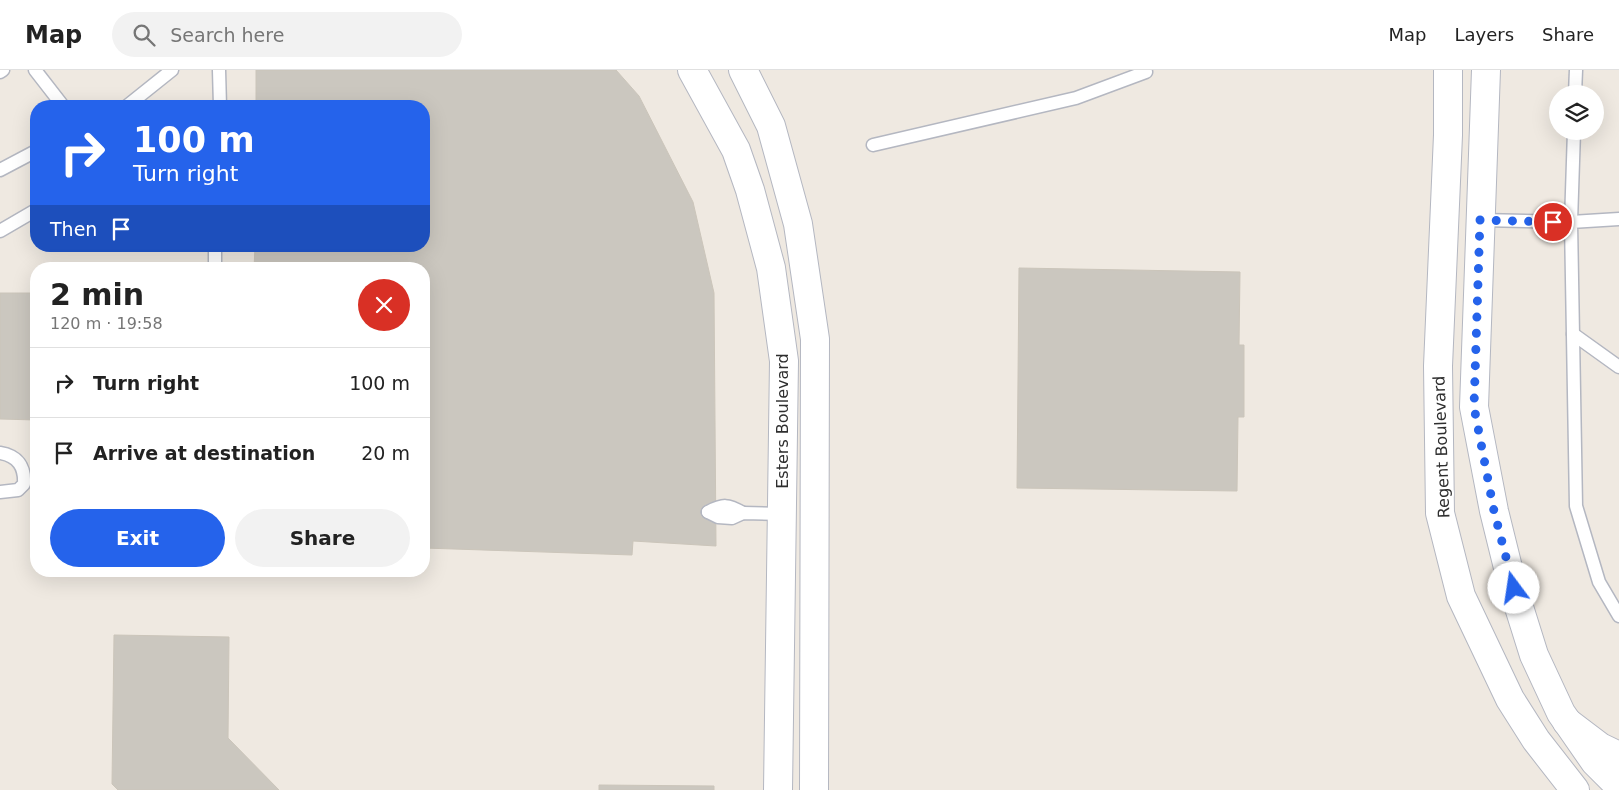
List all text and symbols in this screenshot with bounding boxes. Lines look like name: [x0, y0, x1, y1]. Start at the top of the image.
search box: [112, 12, 462, 57]
text: Map: [25, 21, 82, 49]
icon: search: [130, 21, 158, 49]
text: Search here: [170, 24, 284, 46]
text: Map: [1388, 24, 1426, 45]
text: Layers: [1454, 24, 1514, 45]
text: Share: [1542, 24, 1594, 45]
map controls: [1549, 85, 1604, 140]
button: layers: [1549, 85, 1604, 140]
icon: right: [50, 120, 115, 185]
text: 100 m: [133, 120, 255, 160]
text: Turn right: [133, 161, 238, 186]
pin: [1532, 201, 1574, 243]
icon: arrive: [1539, 208, 1567, 236]
icon: arrive: [107, 215, 135, 243]
text: Then: [50, 218, 97, 240]
text: 2 min: [50, 277, 144, 312]
button: close: [358, 279, 410, 331]
text: 120 m · 19:58: [50, 314, 163, 333]
street label: Esters Boulevard: [773, 353, 792, 489]
icon: right: [50, 369, 78, 397]
text: Turn right: [93, 372, 199, 394]
text: 100 m: [349, 372, 410, 394]
street label: Regent Boulevard: [1430, 375, 1453, 519]
icon: arrive: [50, 439, 78, 467]
text: Arrive at destination: [93, 442, 315, 464]
text: 20 m: [361, 442, 410, 464]
button: Exit: [50, 509, 225, 567]
button: Share: [235, 509, 410, 567]
position arrow: [1487, 561, 1539, 613]

